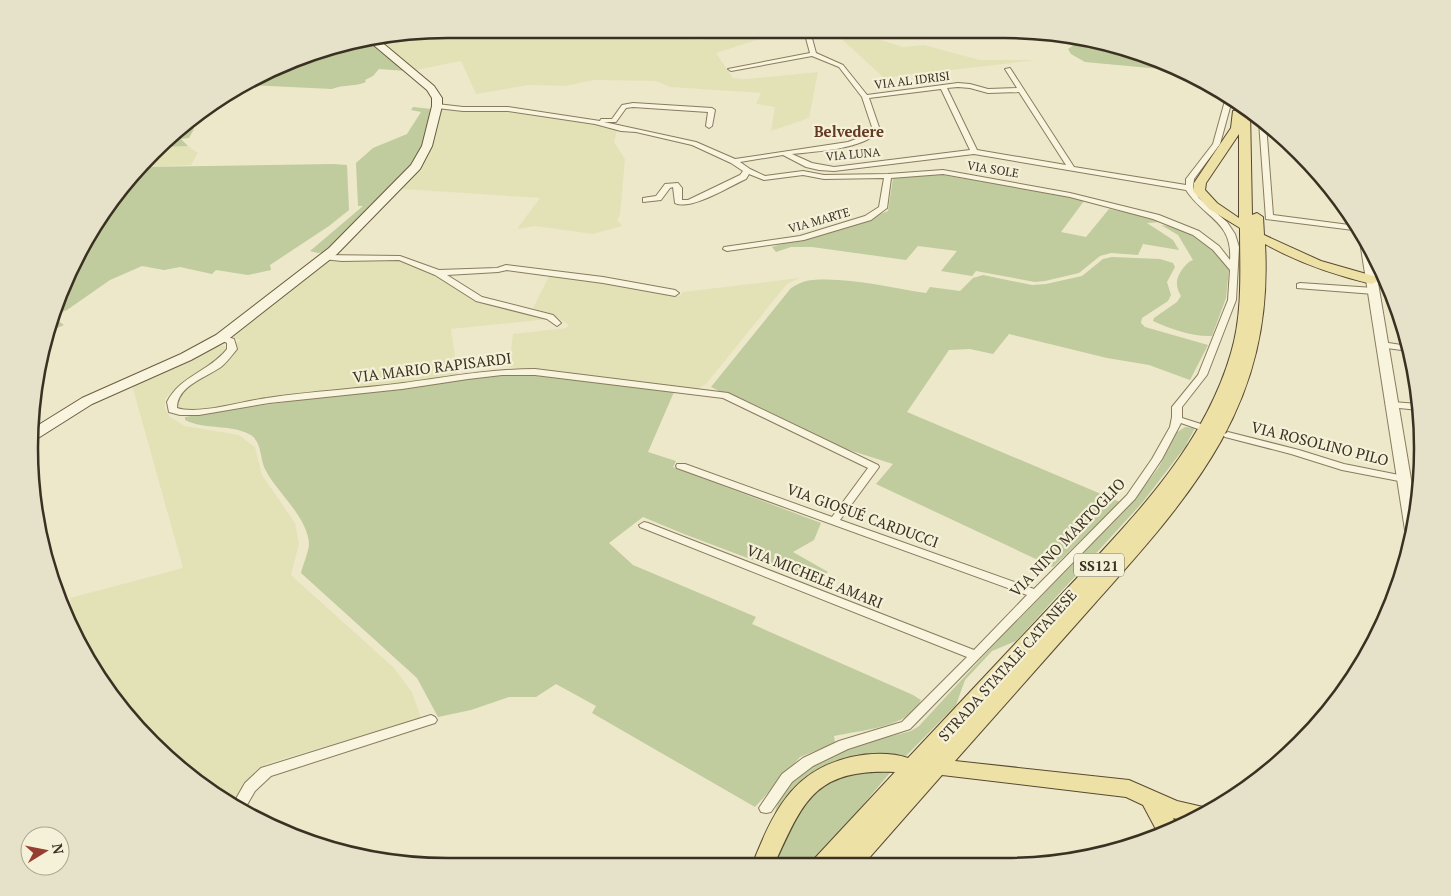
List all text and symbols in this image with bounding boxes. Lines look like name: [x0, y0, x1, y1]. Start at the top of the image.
street label: VIA AL IDRISI: [873, 68, 951, 92]
district label: Belvedere: [814, 121, 884, 141]
street label: VIA LUNA: [825, 144, 882, 164]
street label: VIA SOLE: [966, 158, 1020, 180]
street label: VIA MARTE: [786, 204, 852, 236]
street label: VIA MARIO RAPISARDI: [352, 347, 512, 387]
street label: VIA ROSOLINO PILO: [1249, 416, 1391, 470]
street label: VIA NINO MARTOGLIO: [1005, 473, 1129, 601]
street label: VIA GIOSUÉ CARDUCCI: [784, 478, 942, 552]
street label: VIA MICHELE AMARI: [744, 539, 886, 613]
road number: SS121: [1074, 554, 1124, 576]
street label: STRADA STATALE CATANESE: [933, 585, 1081, 745]
north arrow: [20, 826, 70, 876]
text: N: [48, 842, 69, 856]

